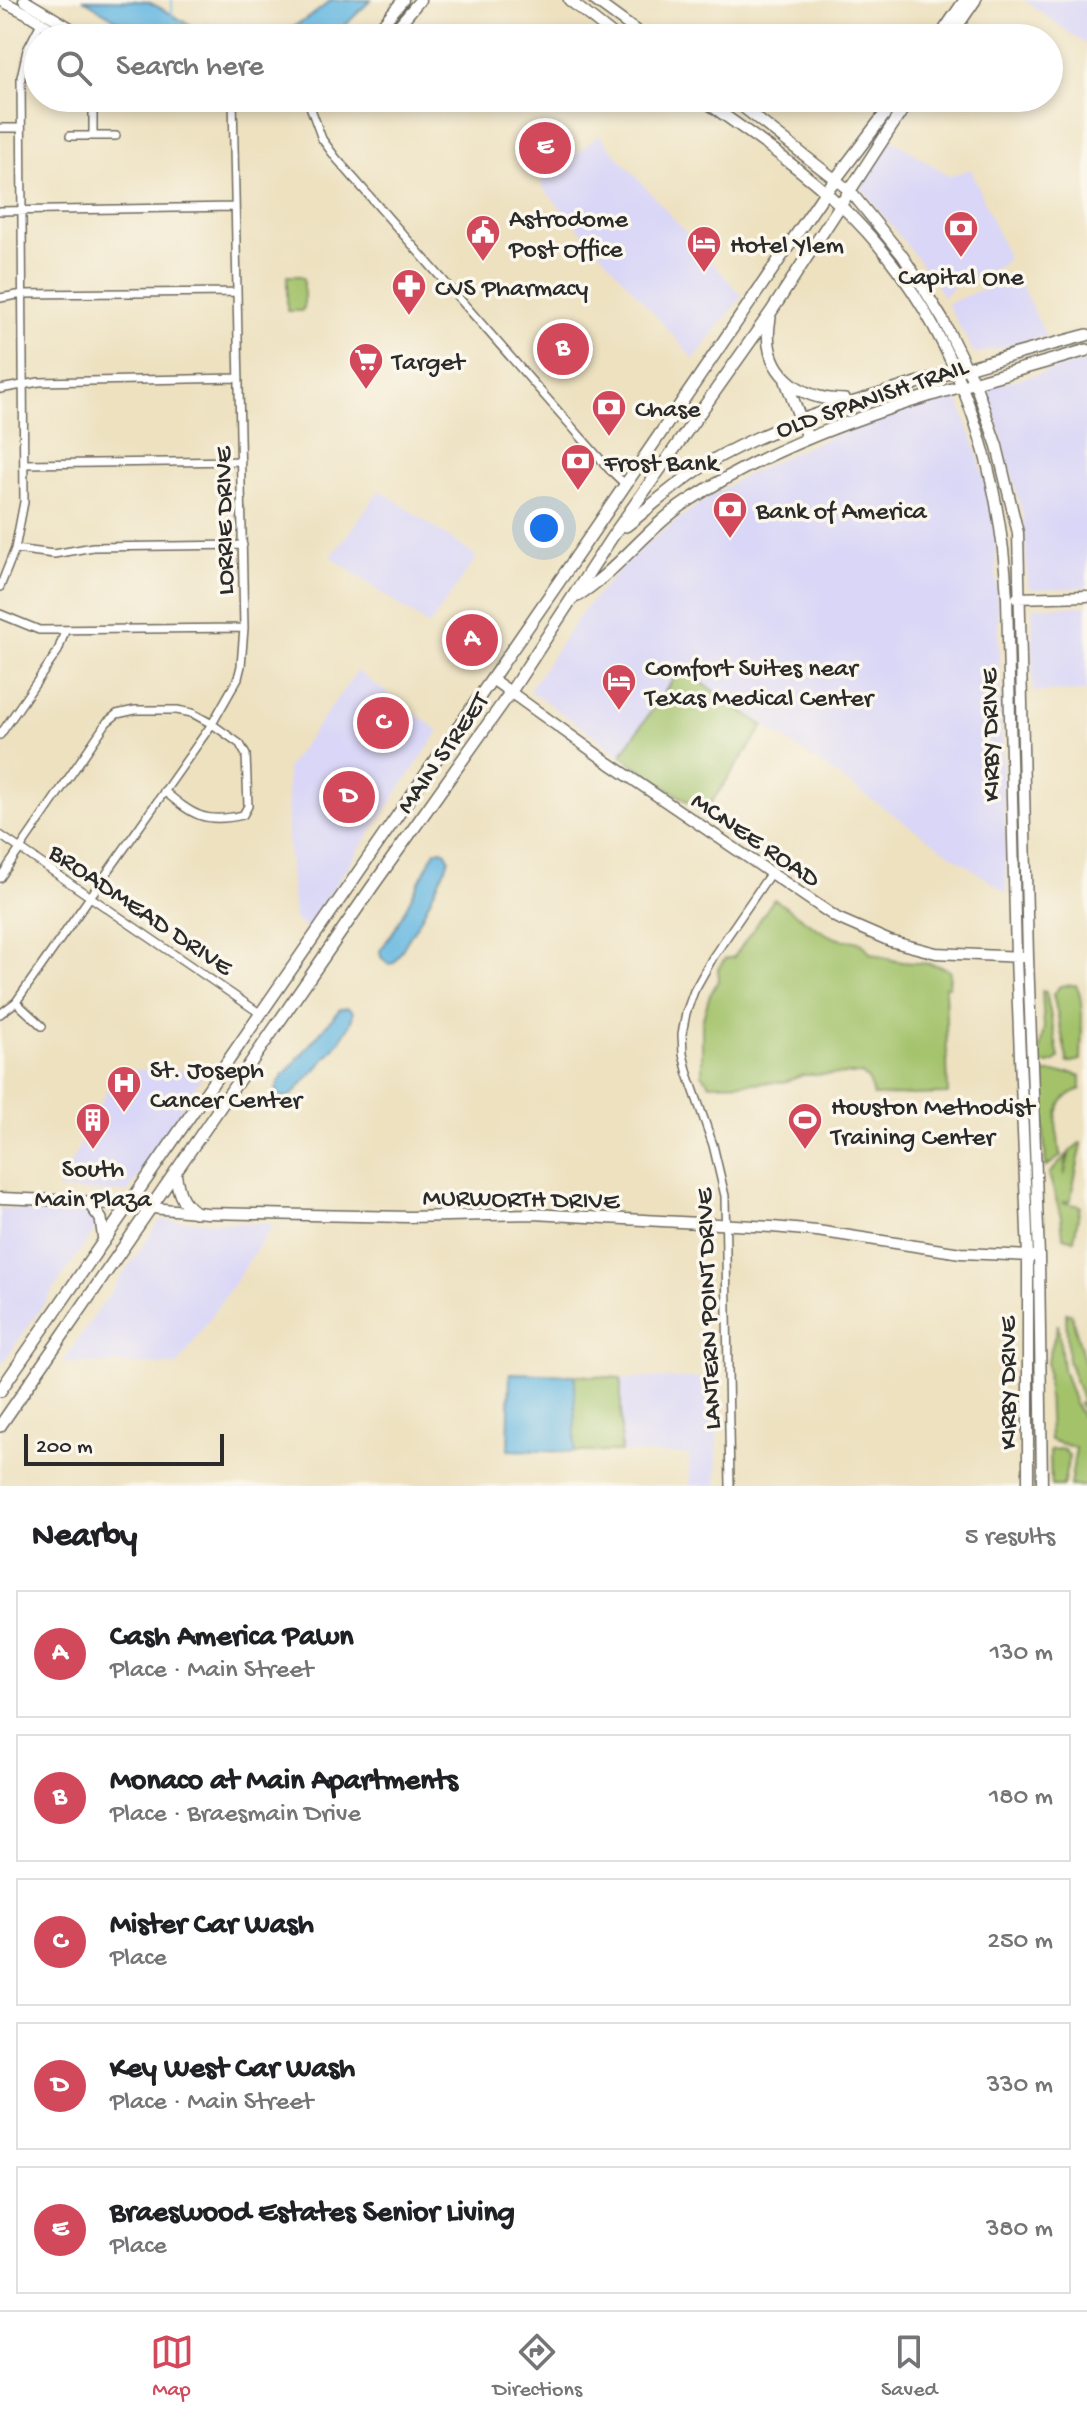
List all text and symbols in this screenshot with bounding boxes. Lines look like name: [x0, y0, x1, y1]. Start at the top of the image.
search box: [24, 24, 1063, 112]
icon: search: [52, 46, 96, 90]
text: Search here: [116, 51, 264, 86]
pin: E: [519, 118, 571, 178]
place label: Astrodome Post Office: [508, 206, 628, 267]
bank icon: Capital One: [942, 209, 980, 259]
public building icon: Astrodome Post Office: [464, 213, 502, 263]
hotel icon: Hotel Ylem: [685, 224, 723, 274]
place label: Hotel Ylem: [730, 232, 844, 263]
place label: Capital One: [898, 264, 1024, 295]
pharmacy icon: CVS Pharmacy: [390, 267, 428, 317]
place label: CVS Pharmacy: [435, 275, 588, 306]
pin: B: [537, 319, 589, 379]
supermarket icon: Target: [347, 341, 385, 391]
place label: Target: [390, 349, 467, 380]
street label: OLD SPANISH TRAIL: [772, 352, 974, 448]
bank icon: Chase: [590, 388, 628, 438]
place label: Chase: [635, 396, 701, 427]
bank icon: Frost Bank: [559, 442, 597, 492]
street label: LORRIE DRIVE: [210, 446, 243, 595]
place label: Frost Bank: [603, 450, 720, 481]
bank icon: Bank of America: [711, 490, 749, 540]
place label: Bank of America: [755, 498, 928, 529]
your location: [524, 508, 564, 548]
pin: A: [446, 610, 498, 670]
place label: Comfort Suites near Texas Medical Center: [643, 655, 876, 716]
hotel icon: Comfort Suites near Texas Medical Center: [600, 662, 638, 712]
street label: KIRBY DRIVE: [976, 667, 1009, 802]
street label: MAIN STREET: [392, 687, 498, 821]
pin: C: [357, 693, 409, 753]
pin: D: [323, 767, 375, 827]
street label: MCNEE ROAD: [684, 787, 825, 896]
street label: BROADMEAD DRIVE: [41, 838, 238, 985]
place label: St. Joseph Cancer Center: [150, 1057, 304, 1118]
hospital icon: St. Joseph Cancer Center: [105, 1064, 143, 1114]
place label: Houston Methodist Training Center: [829, 1094, 1037, 1155]
building icon: South Main Plaza: [74, 1101, 112, 1151]
sports icon: Houston Methodist Training Center: [786, 1101, 824, 1151]
place label: South Main Plaza: [34, 1156, 153, 1217]
street label: MURWORTH DRIVE: [422, 1184, 620, 1219]
street label: LANTERN POINT DRIVE: [691, 1187, 730, 1430]
street label: KIRBY DRIVE: [995, 1316, 1026, 1450]
scale bar: [24, 1430, 224, 1466]
text: 200 m: [36, 1435, 93, 1461]
text: Nearby: [32, 1518, 137, 1558]
text: 5 results: [965, 1523, 1055, 1554]
text: Cash America Pawn: [110, 1621, 353, 1656]
text: A: [52, 1639, 68, 1670]
text: 130 m: [990, 1639, 1053, 1670]
text: Place · Main Street: [110, 1656, 313, 1687]
text: Monaco at Main Apartments: [110, 1765, 458, 1800]
text: B: [53, 1783, 67, 1814]
text: 180 m: [989, 1783, 1053, 1814]
text: Place · Braesmain Drive: [110, 1800, 361, 1831]
text: Mister Car Wash: [110, 1909, 314, 1944]
text: C: [53, 1927, 67, 1958]
text: 250 m: [987, 1927, 1053, 1958]
text: Place: [110, 1944, 167, 1975]
text: Key West Car Wash: [110, 2053, 355, 2088]
text: D: [52, 2071, 68, 2102]
text: 330 m: [987, 2071, 1053, 2102]
text: Place · Main Street: [110, 2088, 313, 2119]
text: Braeswood Estates Senior Living: [110, 2197, 515, 2232]
text: E: [52, 2215, 68, 2246]
text: 380 m: [986, 2215, 1053, 2246]
text: Place: [110, 2232, 167, 2263]
tab: Map: [150, 2330, 194, 2404]
tab: Directions: [493, 2330, 582, 2404]
tab: Saved: [881, 2330, 937, 2404]

